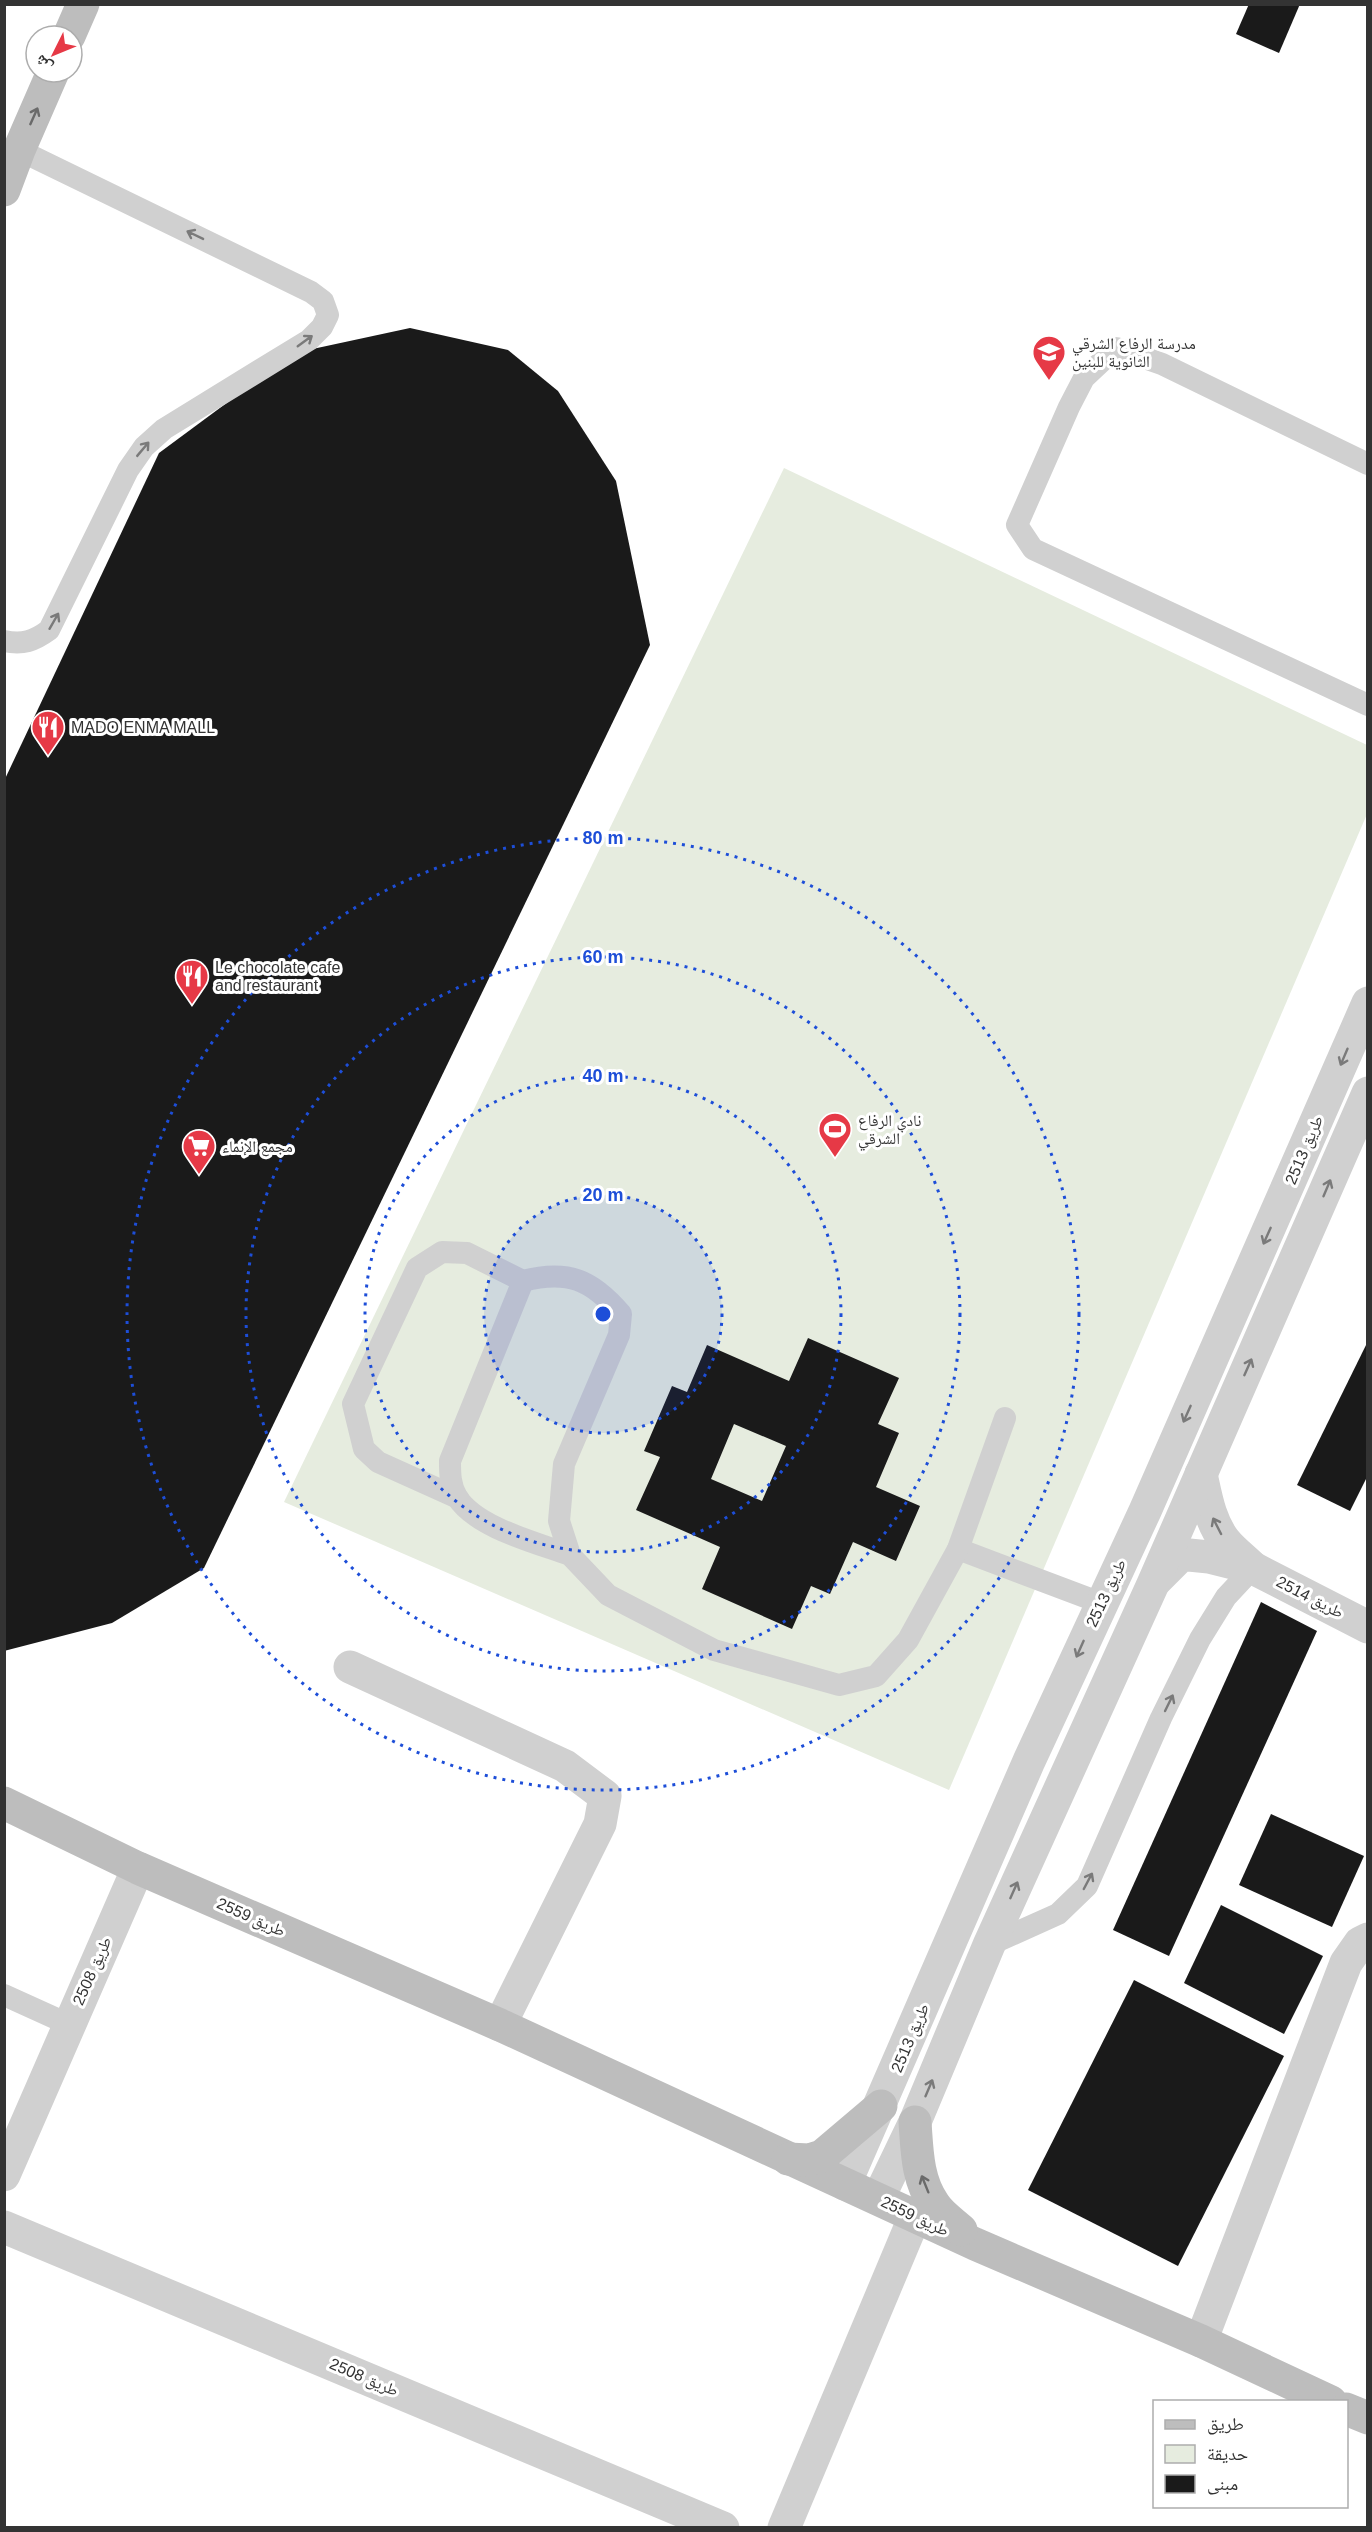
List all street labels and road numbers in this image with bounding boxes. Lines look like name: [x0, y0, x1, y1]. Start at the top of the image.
street label: طريق 2513: [1282, 1113, 1328, 1188]
street label: طريق 2513: [1083, 1556, 1131, 1630]
street label: طريق 2514: [1273, 1573, 1346, 1623]
street label: طريق 2559: [213, 1894, 288, 1941]
street label: طريق 2508: [69, 1934, 116, 2009]
street label: طريق 2513: [888, 2001, 934, 2076]
street label: طريق 2559: [878, 2193, 952, 2241]
street label: طريق 2508: [326, 2355, 401, 2401]

